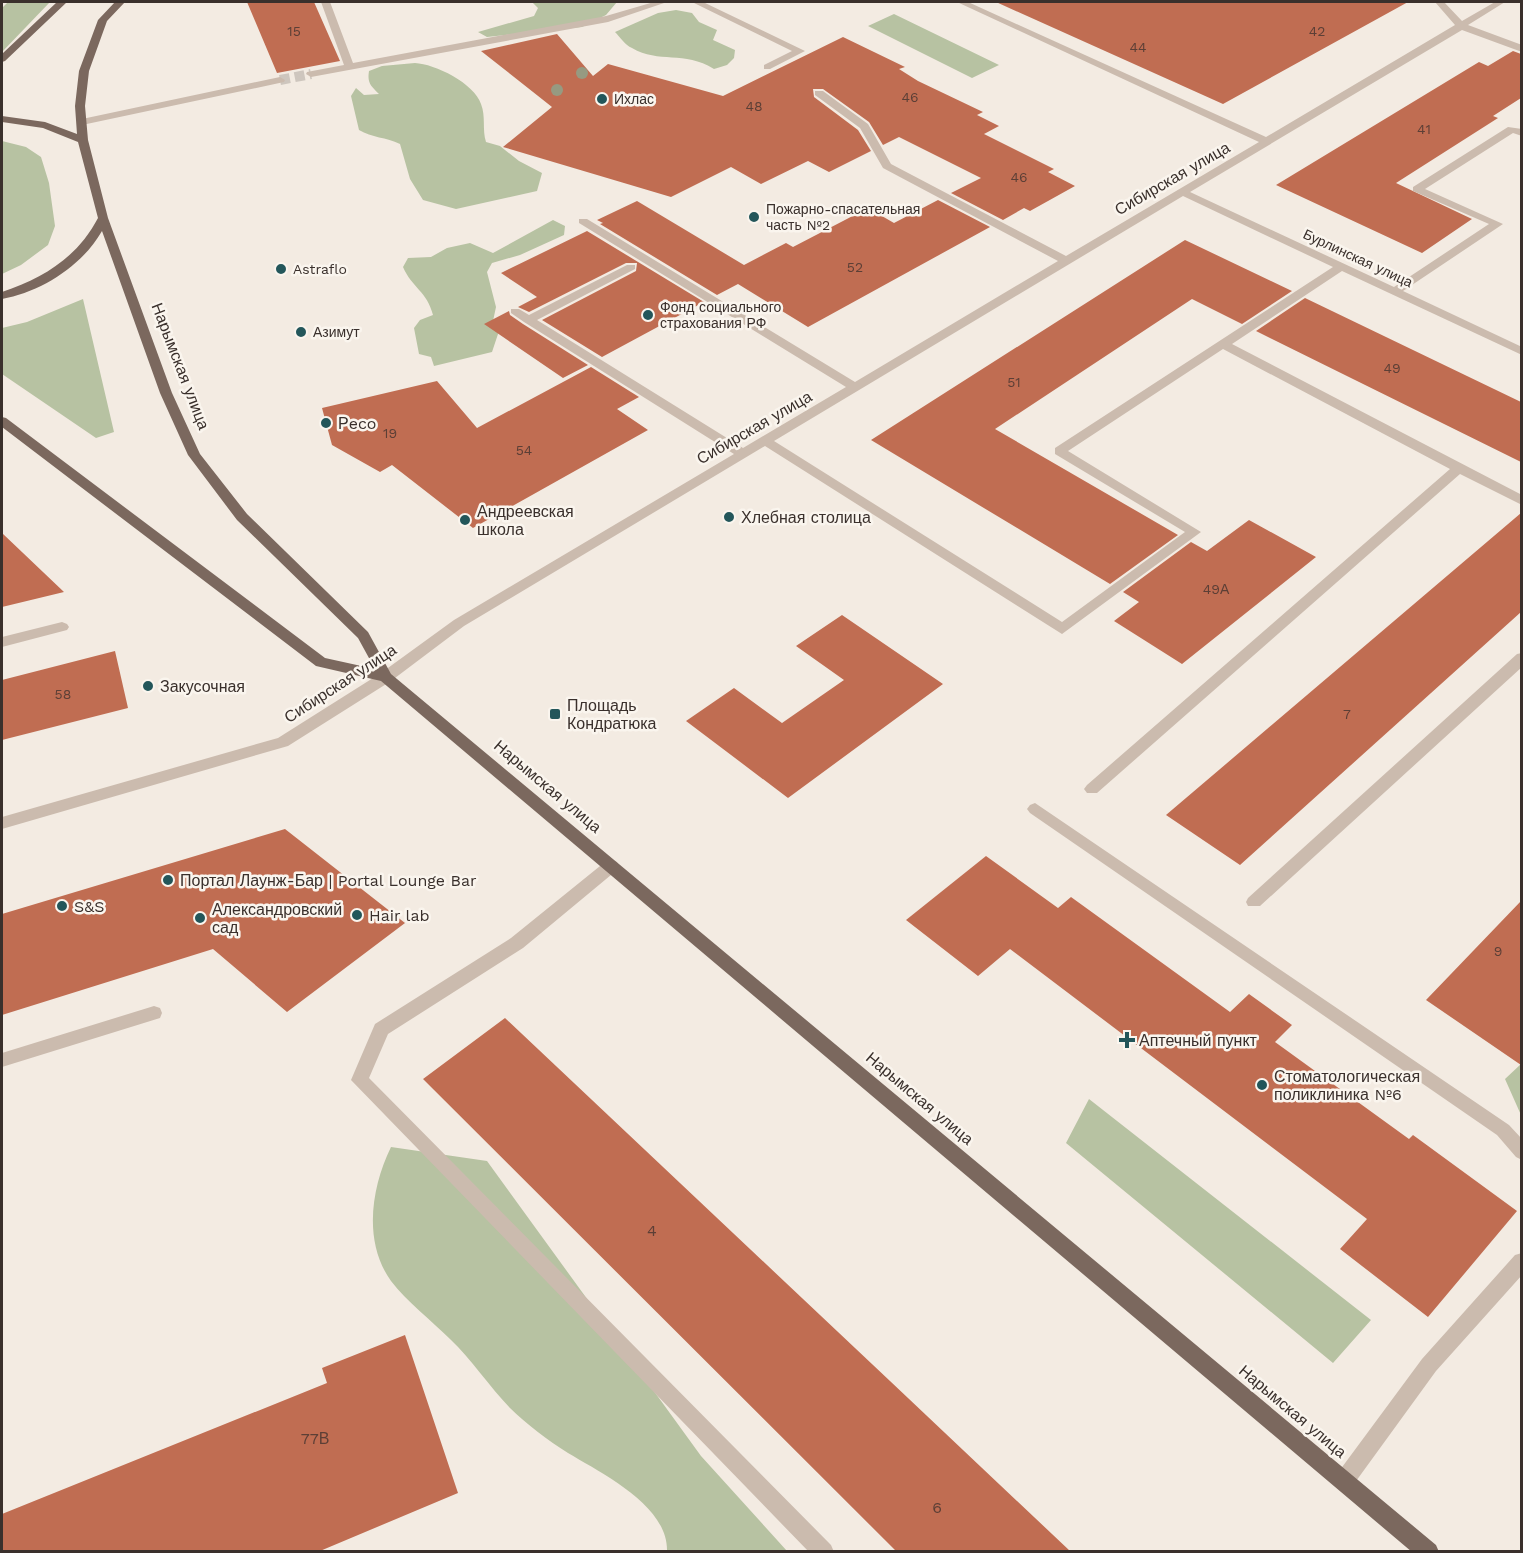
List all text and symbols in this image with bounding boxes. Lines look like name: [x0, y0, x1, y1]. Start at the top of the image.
house number: 15: [287, 23, 301, 39]
house number: 42: [1309, 23, 1325, 39]
house number: 44: [1129, 39, 1147, 55]
house number: 46: [901, 89, 919, 105]
place label: Ихлас: [614, 91, 654, 107]
marker: Ихлас: [595, 92, 609, 106]
house number: 48: [745, 98, 763, 114]
house number: 41: [1417, 121, 1431, 137]
street label: Сибирская улица: [1111, 138, 1233, 219]
house number: 46: [1010, 169, 1028, 185]
place label: Пожарно-спасательная часть №2: [766, 201, 920, 233]
marker: Пожарно-спасательная часть №2: [747, 210, 761, 224]
street label: Бурлинская улица: [1301, 226, 1415, 290]
house number: 52: [847, 259, 863, 275]
place label: Astraflo: [293, 261, 347, 277]
marker: Astraflo: [274, 262, 288, 276]
place label: Фонд социального страхования РФ: [660, 299, 781, 331]
street label: Нарымская улица: [148, 300, 213, 432]
marker: Фонд социального страхования РФ: [641, 308, 655, 322]
place label: Азимут: [313, 324, 360, 340]
marker: Азимут: [294, 325, 308, 339]
house number: 49: [1383, 360, 1401, 376]
house number: 51: [1007, 374, 1021, 390]
street label: Сибирская улица: [693, 387, 815, 468]
place label: Рeco: [338, 414, 376, 433]
marker: Рeco: [319, 416, 333, 430]
house number: 19: [383, 425, 397, 441]
house number: 54: [516, 442, 532, 458]
place label: Андреевская школа: [477, 502, 574, 539]
place label: Хлебная столица: [741, 508, 871, 527]
marker: Хлебная столица: [722, 510, 736, 524]
marker: Андреевская школа: [458, 513, 472, 527]
house number: 49А: [1203, 581, 1230, 597]
street label: Сибирская улица: [281, 640, 400, 727]
place label: Закусочная: [160, 677, 245, 696]
marker: Закусочная: [141, 679, 155, 693]
house number: 58: [55, 686, 71, 702]
place label: Площадь Кондратюка: [567, 696, 657, 733]
house number: 7: [1343, 706, 1351, 722]
marker: Площадь Кондратюка: [548, 707, 562, 721]
street label: Нарымская улица: [490, 736, 605, 837]
place label: Портал Лаунж-Бар | Portal Lounge Bar: [180, 871, 477, 890]
marker: Портал Лаунж-Бар | Portal Lounge Bar: [161, 873, 175, 887]
place label: S&S: [74, 897, 104, 916]
marker: S&S: [55, 899, 69, 913]
place label: Александровский сад: [212, 900, 342, 937]
place label: Hair lab: [369, 906, 430, 925]
marker: Hair lab: [350, 908, 364, 922]
marker: Александровский сад: [193, 911, 207, 925]
house number: 9: [1494, 943, 1502, 959]
place label: Аптечный пункт: [1139, 1031, 1258, 1050]
marker: Аптечный пункт: [1120, 1033, 1134, 1047]
street label: Нарымская улица: [862, 1048, 977, 1149]
place label: Стоматологическая поликлиника №6: [1274, 1067, 1420, 1104]
marker: Стоматологическая поликлиника №6: [1255, 1078, 1269, 1092]
house number: 4: [647, 1221, 657, 1240]
street label: Нарымская улица: [1235, 1361, 1350, 1462]
house number: 77В: [301, 1429, 329, 1448]
house number: 6: [932, 1498, 942, 1517]

